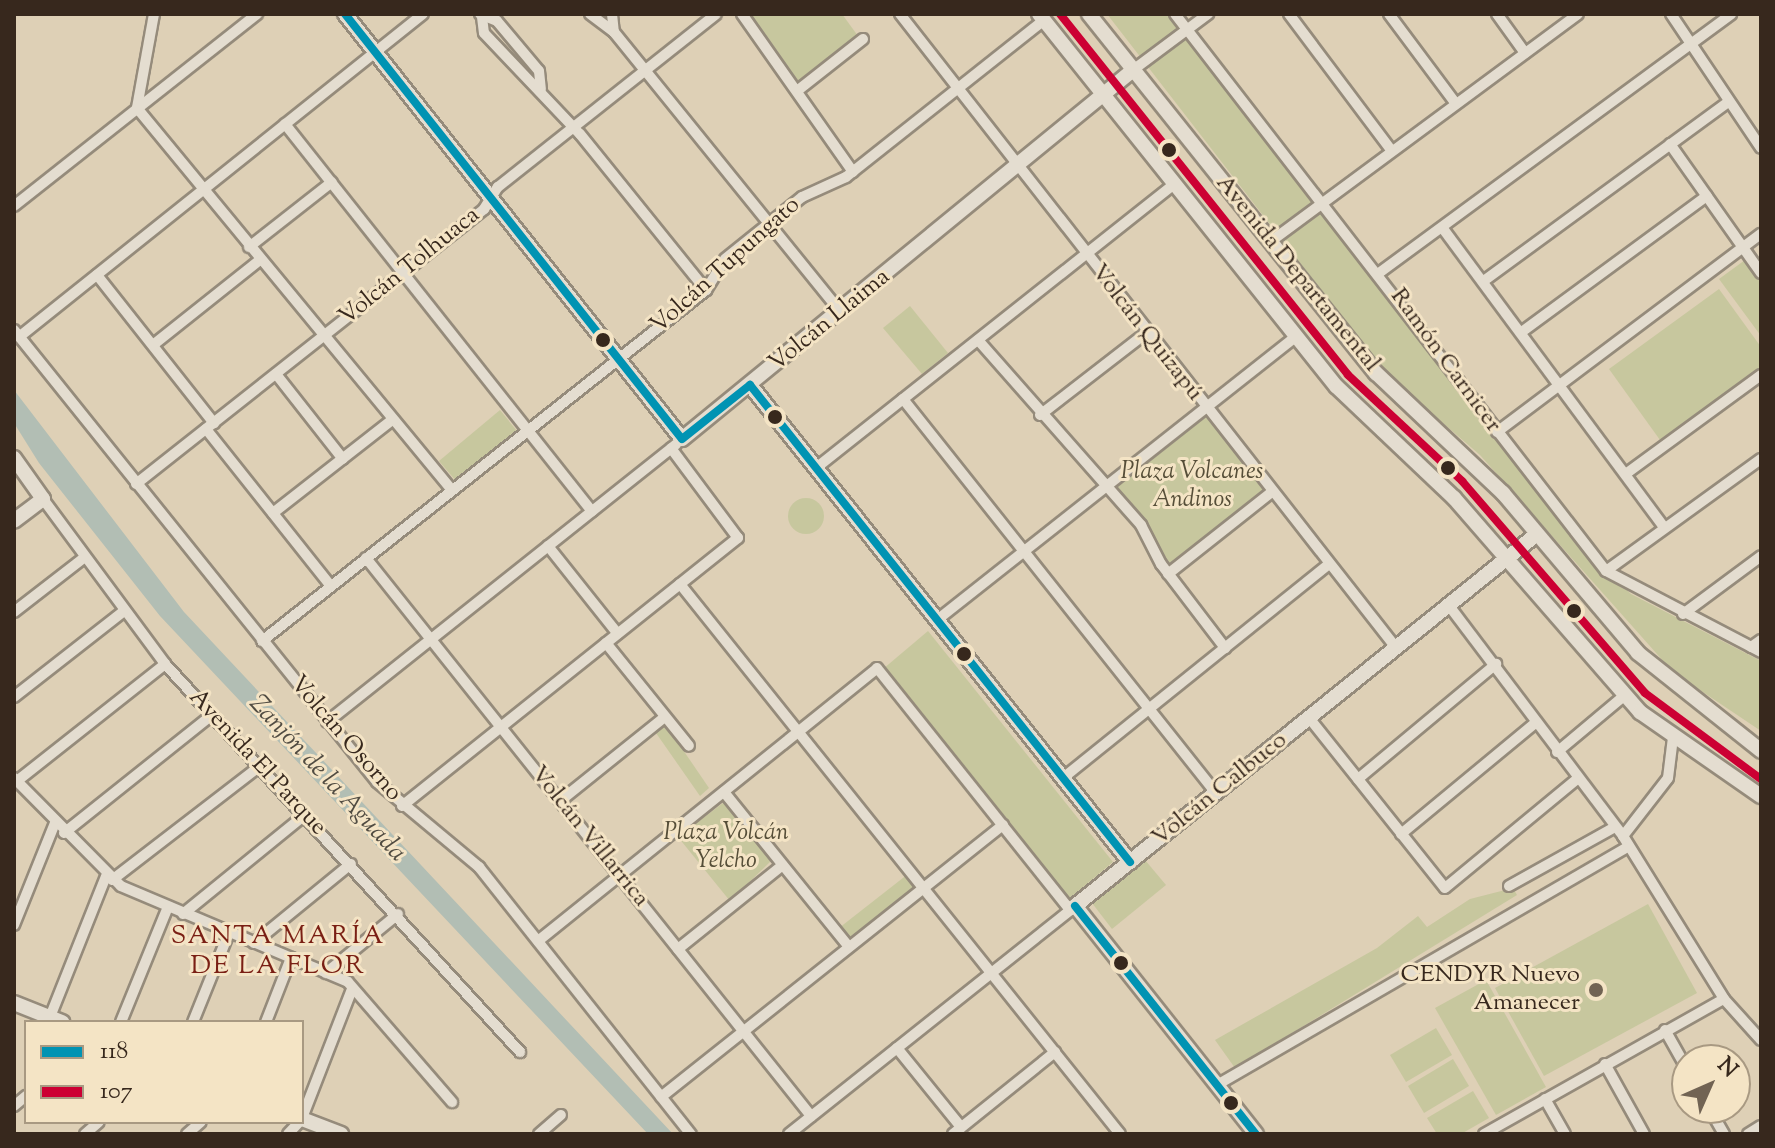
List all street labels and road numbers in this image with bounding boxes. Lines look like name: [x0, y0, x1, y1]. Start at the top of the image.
street label: Avenida Departamental: [1209, 170, 1385, 378]
street label: Volcán Tupungato: [645, 191, 807, 341]
street label: Volcán Tolhuaca: [334, 202, 486, 332]
street label: Volcán Quizapú: [1084, 259, 1208, 407]
street label: Volcán Llaima: [764, 263, 896, 379]
street label: Ramón Carnicer: [1383, 283, 1507, 439]
street label: Volcán Osorno: [283, 670, 407, 808]
street label: Avenida El Parque: [182, 684, 332, 842]
street label: Volcán Calbuco: [1147, 727, 1293, 853]
street label: Volcán Villarrica: [523, 761, 655, 913]

